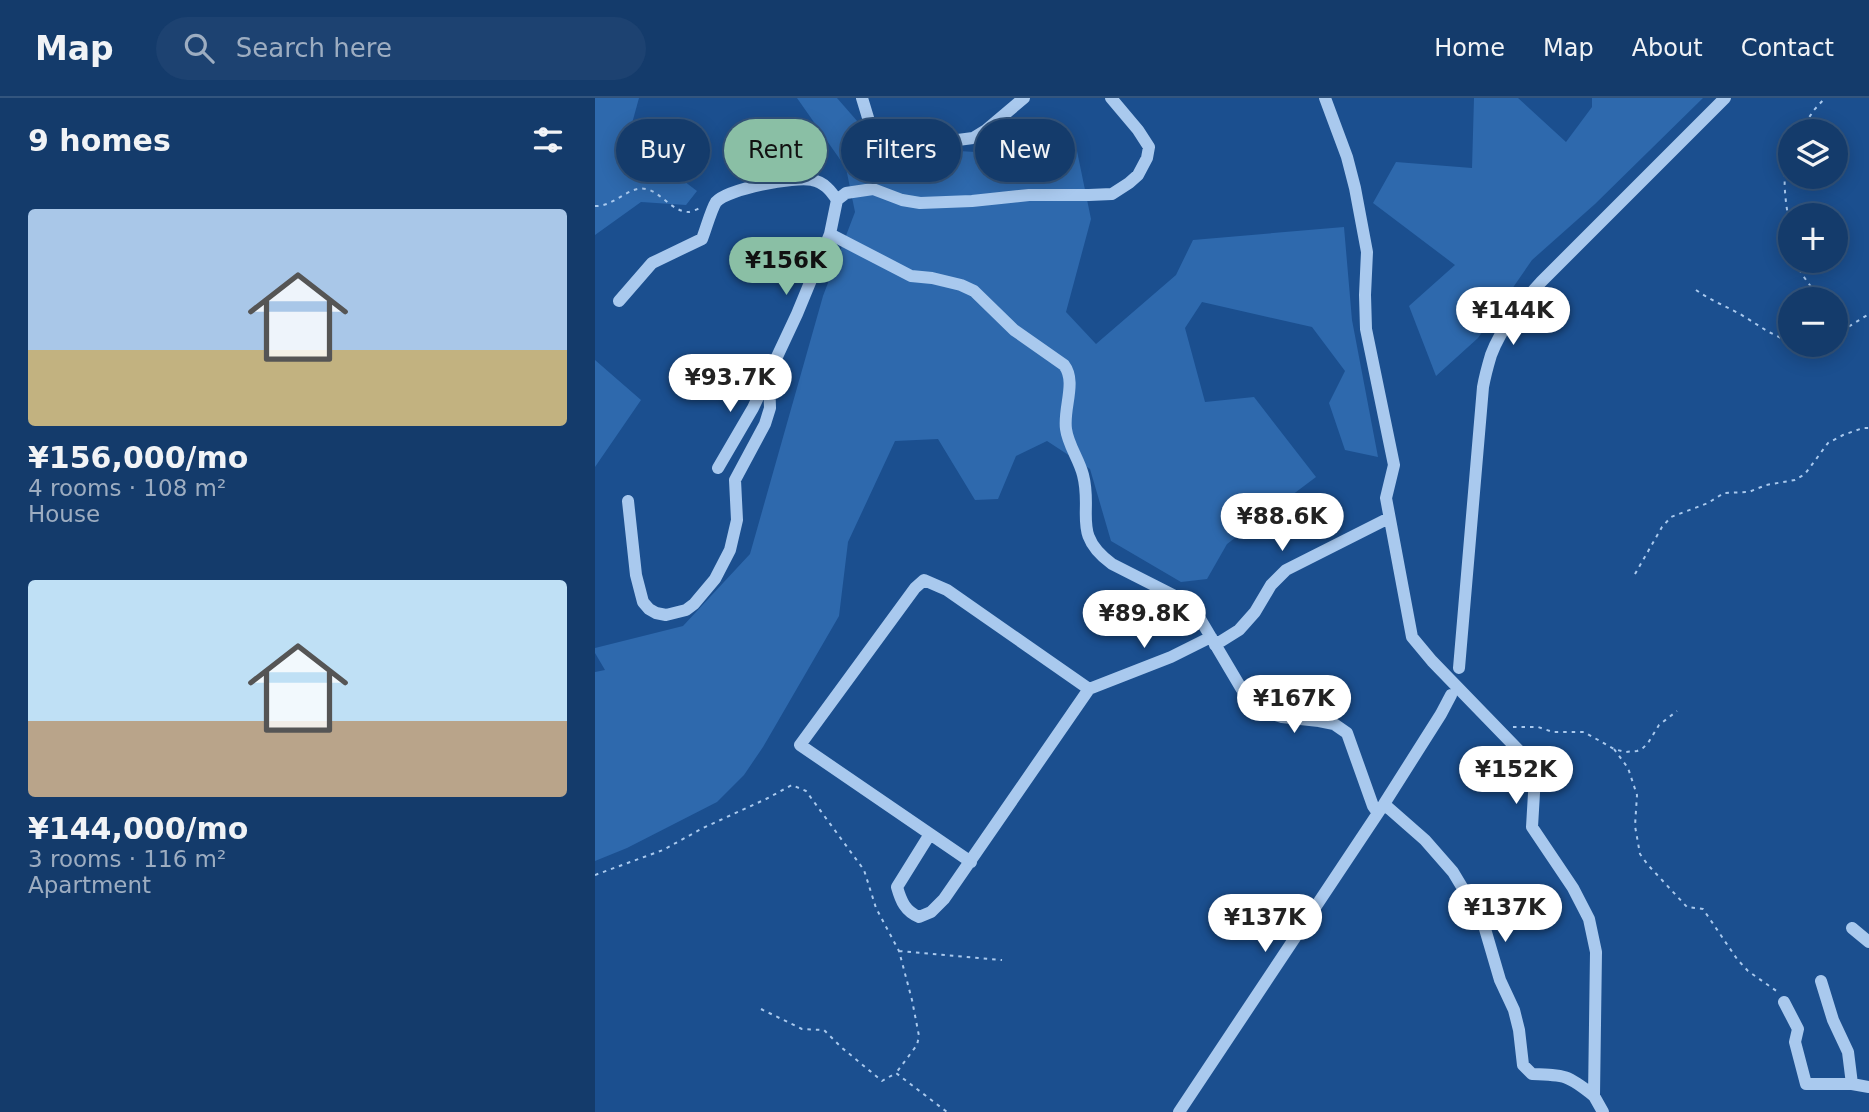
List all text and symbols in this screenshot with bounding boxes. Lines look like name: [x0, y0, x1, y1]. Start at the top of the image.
search box: [156, 17, 646, 80]
text: Map: [35, 29, 114, 68]
icon: search: [180, 29, 218, 67]
text: Search here: [236, 33, 392, 63]
text: Home: [1434, 34, 1505, 62]
text: Map: [1543, 34, 1594, 62]
text: About: [1632, 34, 1703, 62]
text: Contact: [1741, 34, 1834, 62]
chip: Buy: [616, 119, 710, 182]
chip: Rent: [724, 119, 827, 182]
chip: Filters: [841, 119, 961, 182]
chip: New: [975, 119, 1075, 182]
map controls: [1778, 119, 1848, 357]
button: layers: [1778, 119, 1848, 189]
icon: filters: [529, 121, 567, 159]
text: 9 homes: [28, 123, 171, 158]
button: +: [1778, 203, 1848, 273]
pin: ¥156K: [737, 238, 835, 297]
text: ¥156K: [745, 247, 827, 273]
icon: home: [235, 254, 361, 380]
button: −: [1778, 287, 1848, 357]
pin: ¥144K: [1464, 288, 1562, 347]
text: ¥144K: [1472, 297, 1554, 323]
pin: ¥93.7K: [673, 354, 787, 414]
text: ¥93.7K: [685, 364, 775, 390]
text: ¥156,000/mo: [28, 440, 248, 475]
text: 4 rooms · 108 m²: [28, 475, 226, 501]
pin: ¥88.6K: [1225, 494, 1339, 553]
text: House: [28, 501, 100, 527]
text: ¥88.6K: [1237, 503, 1327, 529]
pin: ¥89.8K: [1087, 590, 1201, 650]
text: ¥89.8K: [1099, 600, 1189, 626]
icon: home: [235, 625, 361, 751]
pin: ¥167K: [1245, 676, 1343, 735]
text: ¥167K: [1253, 685, 1335, 711]
pin: ¥152K: [1467, 746, 1565, 806]
text: ¥152K: [1475, 756, 1557, 782]
text: ¥144,000/mo: [28, 811, 248, 846]
text: 3 rooms · 116 m²: [28, 846, 226, 872]
text: Apartment: [28, 872, 151, 898]
pin: ¥137K: [1456, 884, 1554, 944]
pin: ¥137K: [1216, 894, 1314, 954]
text: ¥137K: [1464, 894, 1546, 920]
text: ¥137K: [1224, 904, 1306, 930]

